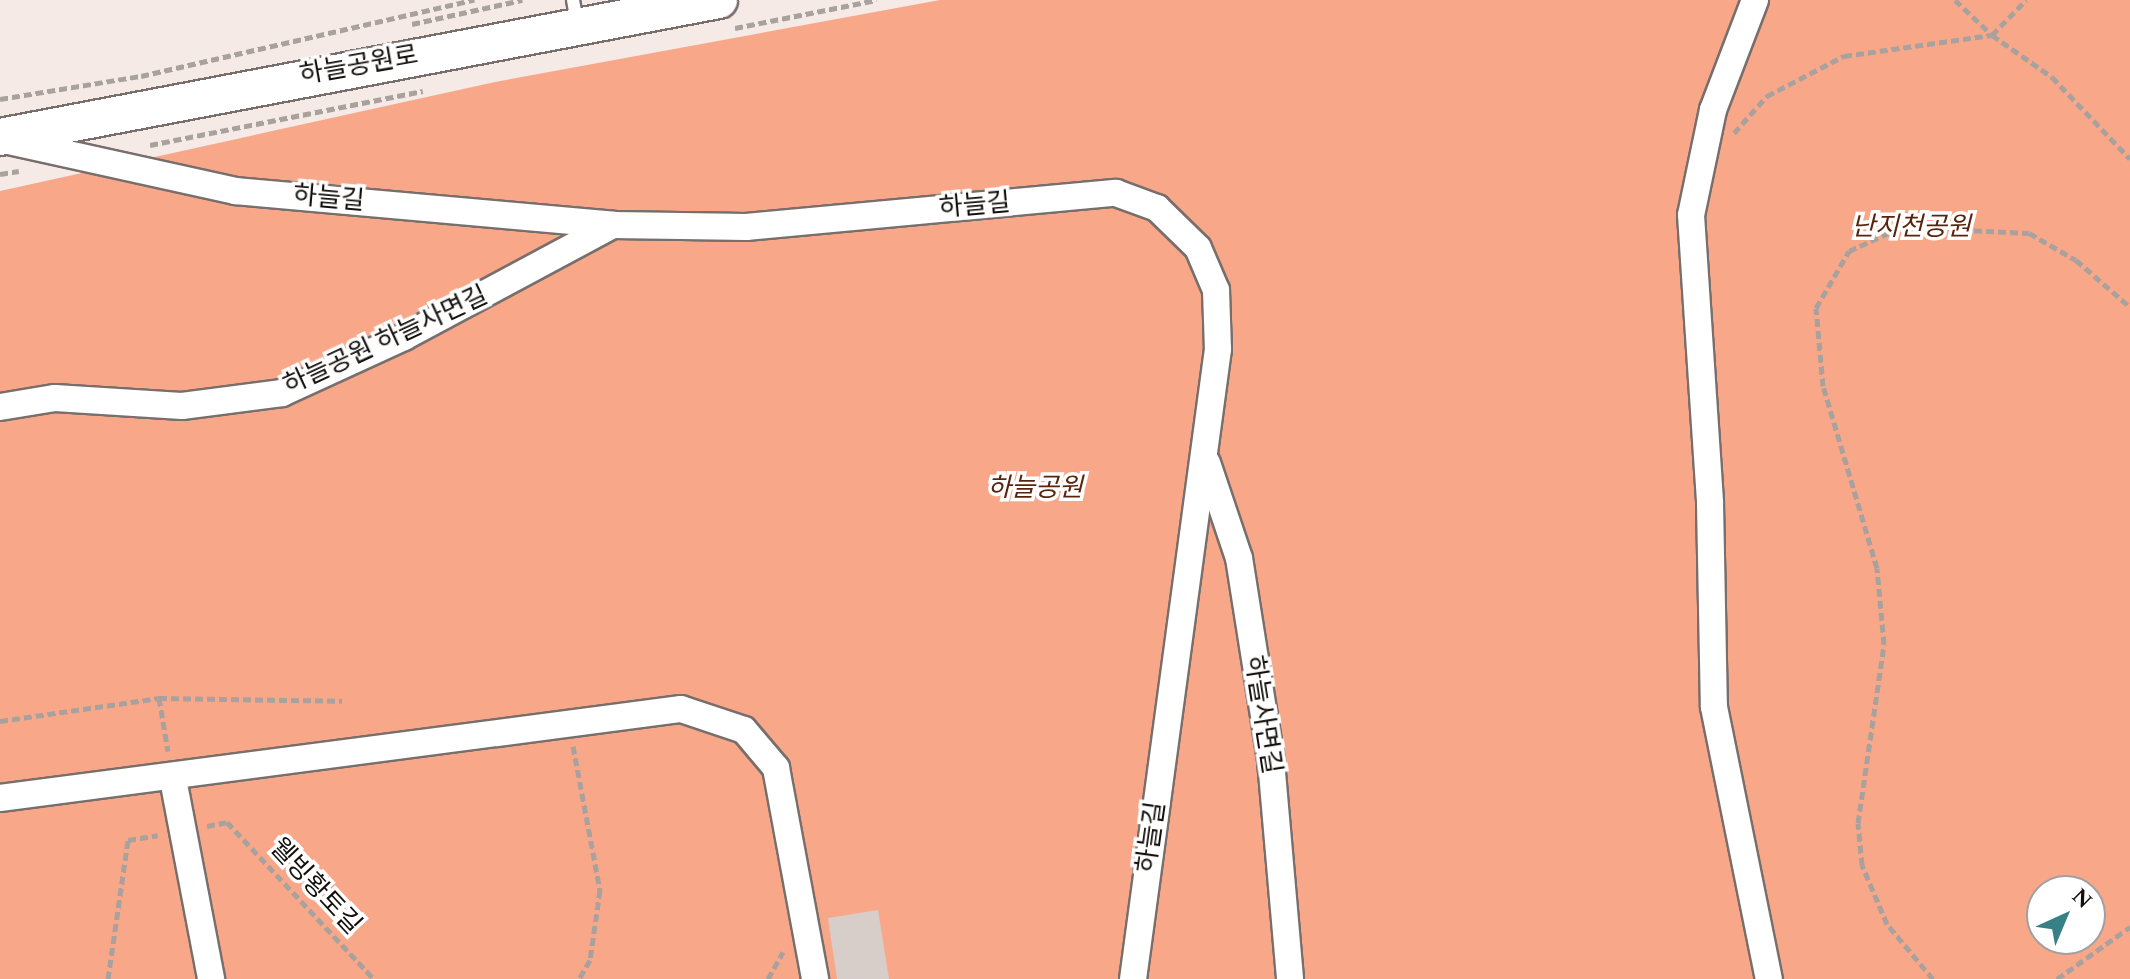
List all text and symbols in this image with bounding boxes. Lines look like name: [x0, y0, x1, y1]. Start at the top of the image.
street label: 하늘공원로: [297, 40, 421, 92]
street label: 하늘길: [292, 180, 366, 218]
street label: 하늘길: [938, 187, 1012, 225]
park label: 난지천공원: [1851, 212, 1971, 244]
street label: 하늘공원 하늘사면길: [279, 280, 493, 402]
park label: 하늘공원: [987, 473, 1083, 505]
street label: 하늘사면길: [1237, 653, 1287, 777]
street label: 하늘길: [1132, 799, 1172, 875]
street label: 웰빙황토길: [263, 833, 367, 941]
north arrow: [2026, 875, 2106, 955]
text: N: [2064, 881, 2100, 917]

